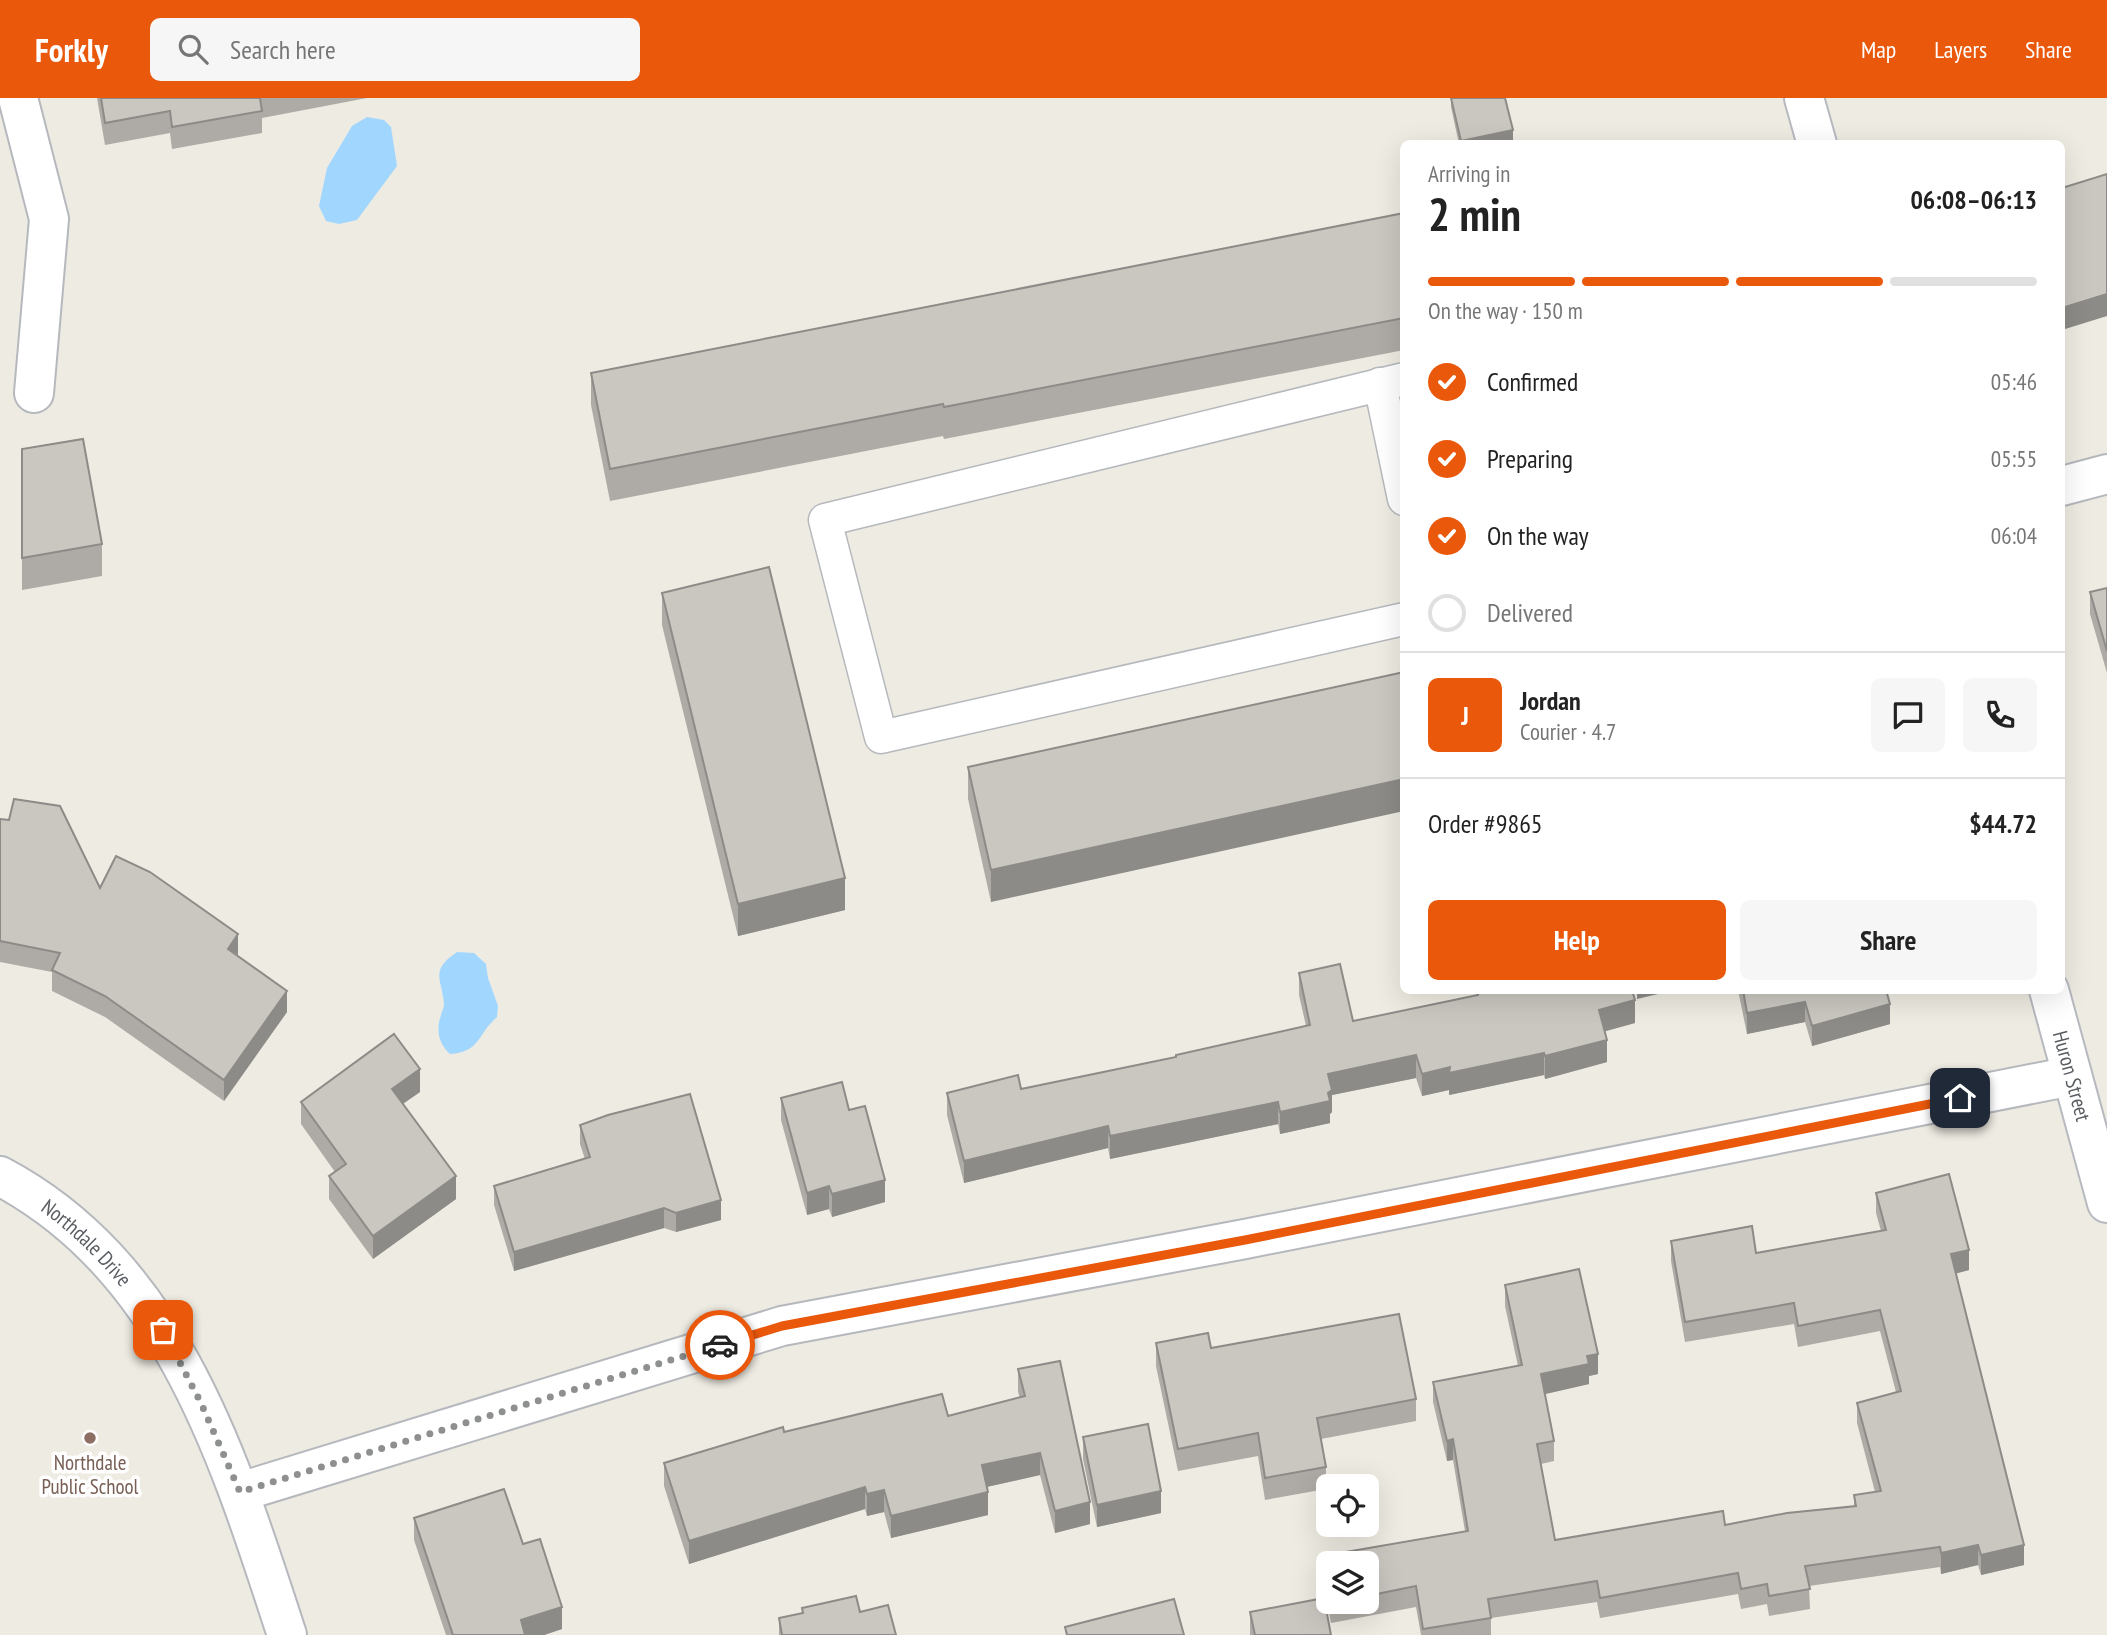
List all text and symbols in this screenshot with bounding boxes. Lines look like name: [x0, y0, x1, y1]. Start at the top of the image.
search box: [150, 18, 640, 81]
text: Forkly: [35, 28, 108, 71]
icon: search: [174, 30, 212, 68]
text: Search here: [230, 33, 336, 66]
text: Map: [1861, 34, 1896, 65]
text: Layers: [1934, 34, 1987, 65]
text: Share: [2025, 34, 2072, 65]
text: Arriving in: [1428, 159, 1510, 188]
text: 06:08–06:13: [1910, 183, 2037, 216]
text: 2 min: [1428, 184, 1521, 244]
text: On the way · 150 m: [1428, 296, 1583, 325]
icon: check: [1428, 363, 1466, 401]
text: Confirmed: [1487, 365, 1578, 398]
text: 05:46: [1991, 367, 2037, 396]
icon: check: [1428, 440, 1466, 478]
text: Preparing: [1487, 442, 1573, 475]
text: 05:55: [1991, 444, 2037, 473]
icon: check: [1428, 517, 1466, 555]
text: On the way: [1487, 519, 1589, 552]
text: 06:04: [1991, 521, 2037, 550]
text: Delivered: [1487, 596, 1573, 629]
button: chat: [1871, 678, 1945, 752]
button: phone: [1963, 678, 2037, 752]
text: Jordan: [1520, 684, 1581, 717]
text: J: [1461, 699, 1469, 732]
text: Courier · 4.7: [1520, 717, 1616, 746]
text: Order #9865: [1428, 807, 1543, 840]
text: $44.72: [1969, 807, 2037, 840]
button: Help: [1428, 900, 1726, 980]
button: Share: [1740, 900, 2037, 980]
street label: Huron Street: [2047, 1028, 2098, 1124]
pin: [1930, 1068, 1990, 1128]
icon: home: [1941, 1079, 1979, 1117]
street label: Northdale Drive: [37, 1193, 138, 1292]
pin: [133, 1300, 193, 1360]
courier: [685, 1310, 755, 1380]
icon: bag: [144, 1311, 182, 1349]
icon: car: [701, 1326, 739, 1364]
marker: Northdale Public School: [82, 1430, 98, 1446]
place label: Northdale Public School: [42, 1449, 139, 1500]
map controls: [1316, 1474, 1379, 1614]
button: locate: [1316, 1474, 1379, 1537]
button: layers: [1316, 1551, 1379, 1614]

